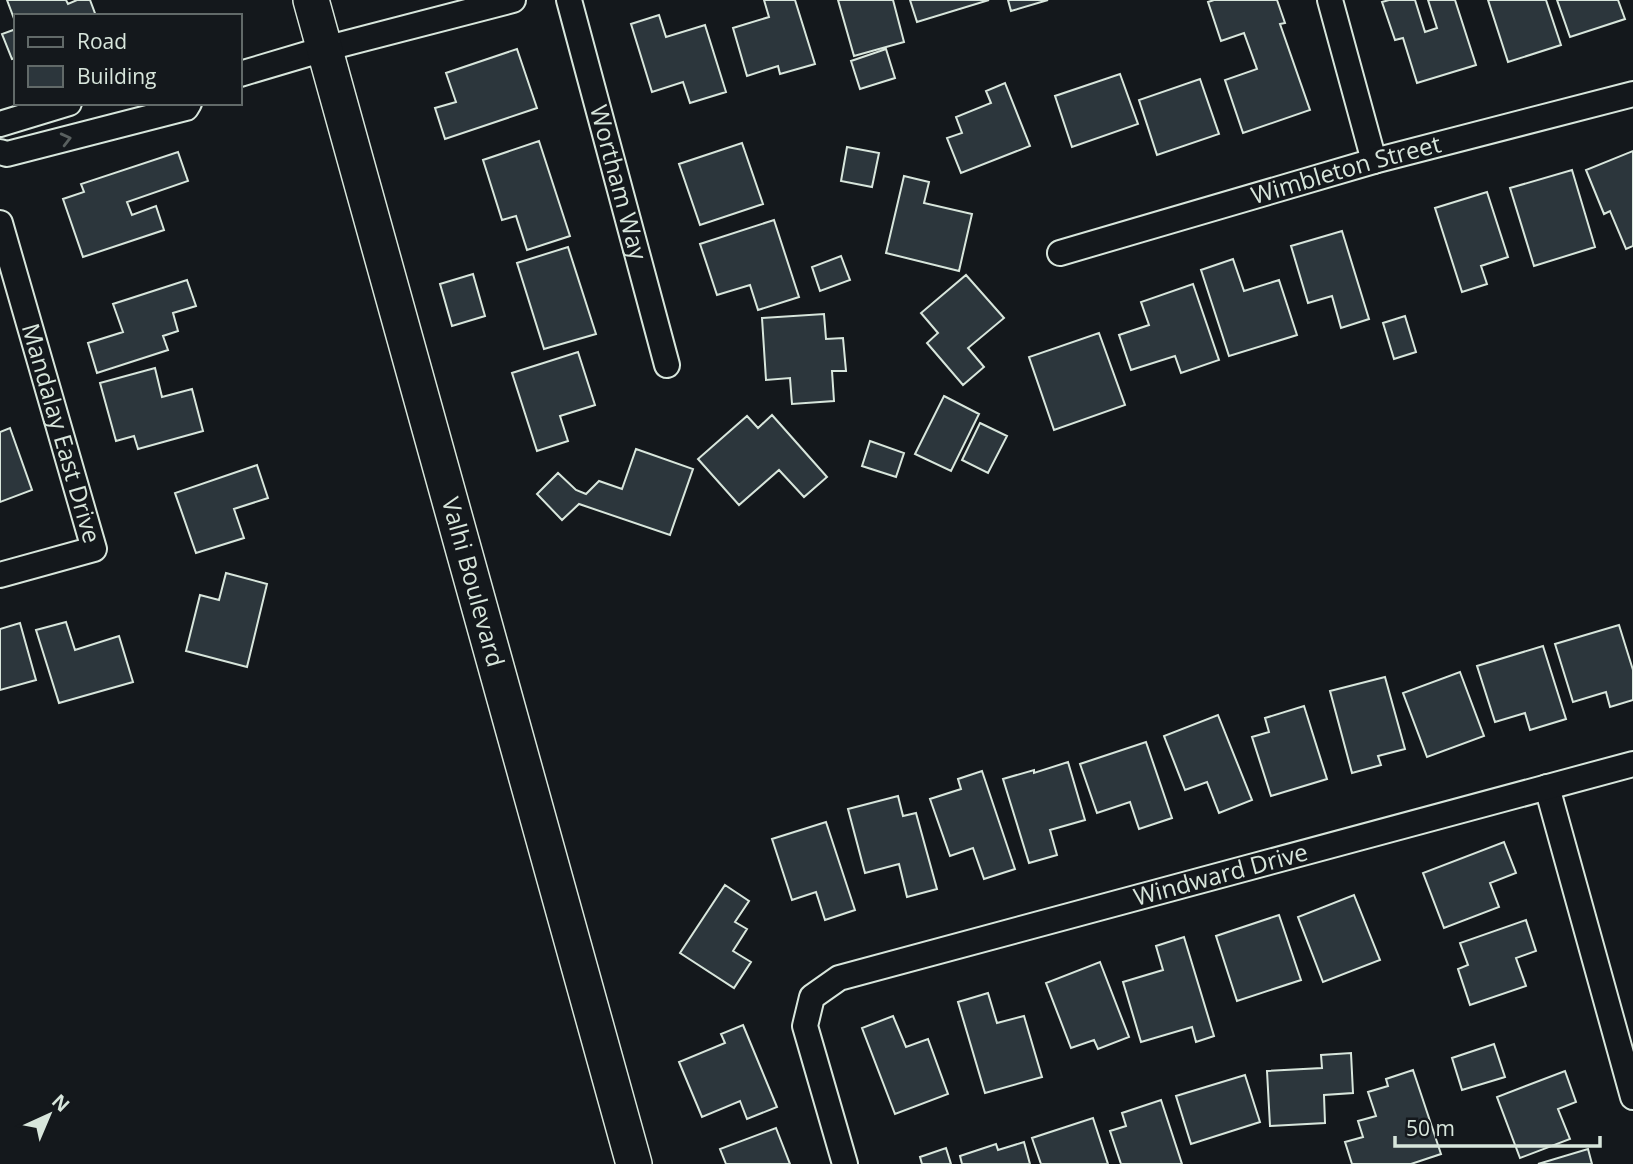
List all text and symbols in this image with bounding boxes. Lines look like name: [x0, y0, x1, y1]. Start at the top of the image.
legend: [14, 14, 242, 105]
text: Road: [77, 27, 127, 55]
text: Building: [77, 62, 156, 90]
street label: Wortham Way: [583, 101, 656, 264]
street label: Wimbleton Street: [1247, 126, 1444, 211]
one-way arrow: [60, 133, 72, 147]
street label: Mandalay East Drive: [15, 319, 109, 547]
street label: Valhi Boulevard: [435, 493, 513, 670]
street label: Windward Drive: [1130, 834, 1311, 913]
north arrow: [14, 1080, 84, 1150]
text: N: [46, 1088, 75, 1117]
scale bar: [1395, 1104, 1600, 1148]
text: 50 m: [1406, 1114, 1455, 1142]

